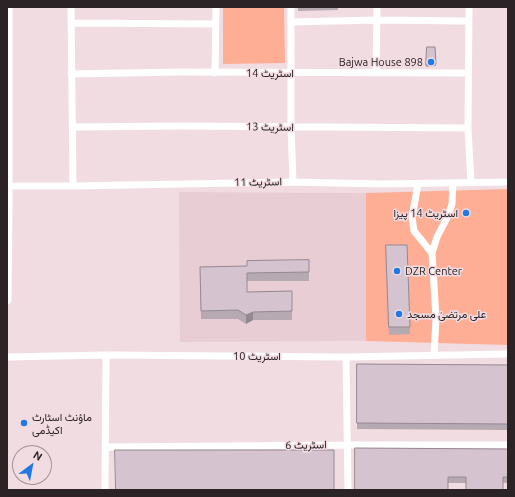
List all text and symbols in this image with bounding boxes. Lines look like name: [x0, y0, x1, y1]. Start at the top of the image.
place label: Bajwa House 898: [339, 55, 423, 69]
marker: Bajwa House 898: [426, 57, 436, 67]
street label: اسٹریٹ 14: [246, 66, 294, 80]
street label: اسٹریٹ 13: [246, 120, 294, 134]
street label: اسٹریٹ 11: [234, 175, 282, 189]
place label: اسٹریٹ 14 پیزا: [394, 206, 458, 220]
marker: اسٹریٹ 14 پیزا: [461, 208, 471, 218]
place label: DZR Center: [405, 264, 462, 278]
marker: DZR Center: [392, 266, 402, 276]
place label: علی مرتضیٰ مسجد: [407, 307, 486, 321]
marker: علی مرتضیٰ مسجد: [394, 309, 404, 319]
street label: اسٹریٹ 10: [233, 349, 281, 363]
place label: ماؤنٹ اسٹارٹ اکیڈمی: [32, 410, 92, 436]
marker: ماؤنٹ اسٹارٹ اکیڈمی: [19, 418, 29, 428]
street label: اسٹریٹ 6: [285, 438, 327, 452]
north arrow: [12, 445, 52, 485]
text: N: [31, 448, 44, 463]

